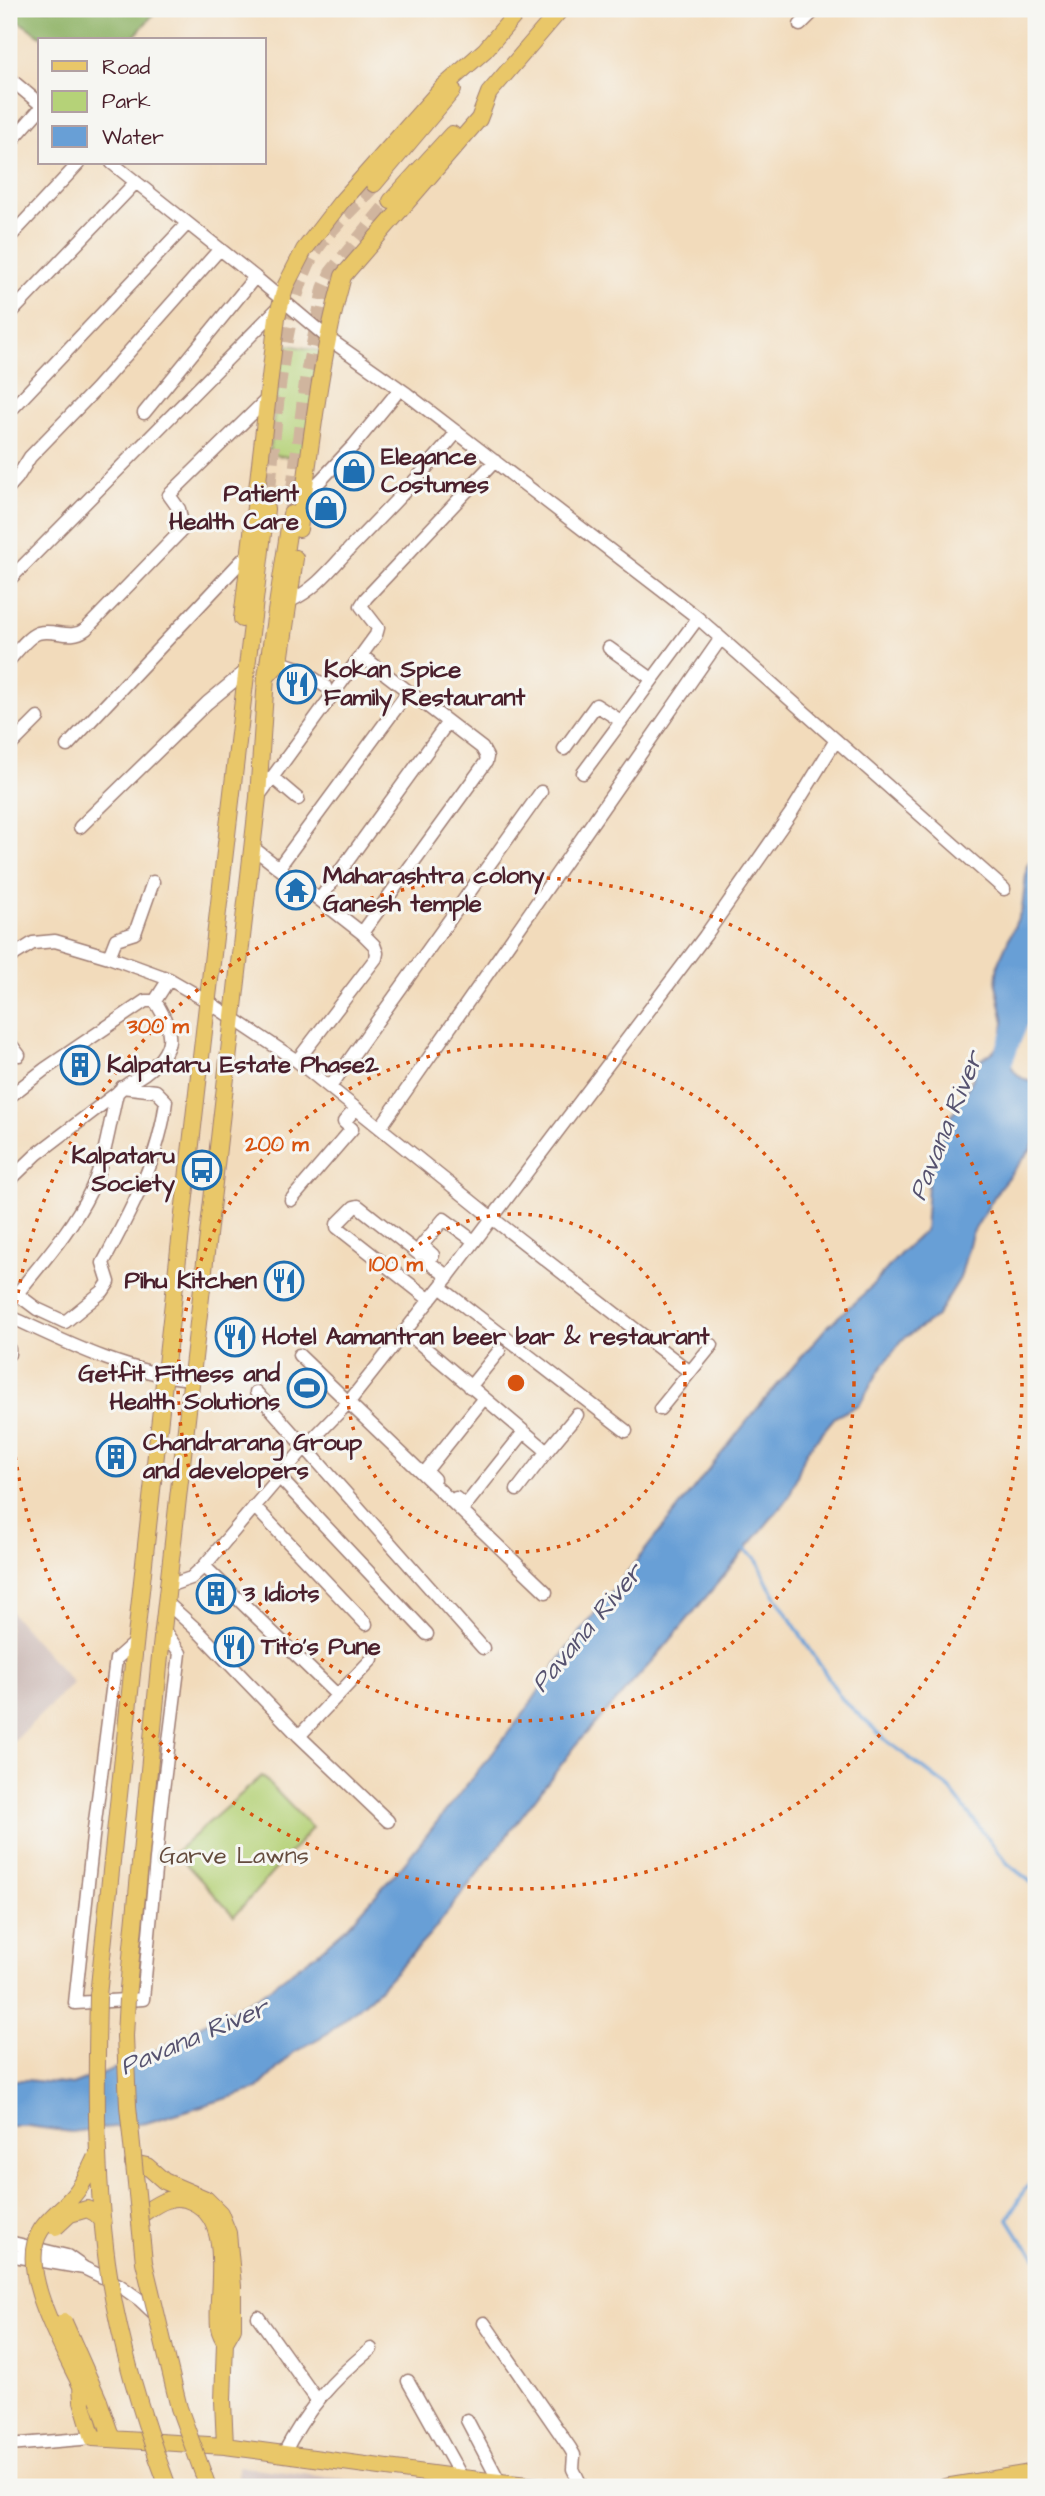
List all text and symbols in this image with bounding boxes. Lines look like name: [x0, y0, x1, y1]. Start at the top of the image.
legend: [38, 38, 266, 164]
text: Road: [102, 53, 150, 82]
text: Park: [102, 87, 151, 116]
text: Water: [102, 123, 164, 152]
place label: Elegance Costumes: [381, 440, 489, 502]
shop icon: Elegance Costumes: [333, 450, 375, 492]
place label: Patient Health Care: [169, 477, 299, 539]
shop icon: Patient Health Care: [305, 487, 347, 529]
place label: Kokan Spice Family Restaurant: [324, 653, 525, 717]
restaurant icon: Kokan Spice Family Restaurant: [276, 663, 318, 705]
place label: Maharashtra colony Ganesh temple: [323, 859, 545, 921]
temple icon: Maharashtra colony Ganesh temple: [275, 869, 317, 911]
text: 300 m: [126, 1012, 190, 1041]
building icon: Kalpataru Estate Phase2: [59, 1044, 101, 1086]
water label: Pavana River: [900, 1044, 993, 1206]
place label: Kalpataru Estate Phase2: [107, 1048, 379, 1082]
text: 200 m: [244, 1130, 309, 1159]
place label: Kalpataru Society: [72, 1139, 176, 1203]
bus stop icon: Kalpataru Society: [181, 1149, 223, 1191]
text: 100 m: [369, 1250, 424, 1279]
restaurant icon: Pihu Kitchen: [263, 1260, 305, 1302]
place label: Pihu Kitchen: [124, 1264, 257, 1298]
restaurant icon: Hotel Aamantran beer bar & restaurant: [214, 1316, 256, 1358]
place label: Hotel Aamantran beer bar & restaurant: [262, 1320, 710, 1354]
place label: Getfit Fitness and Health Solutions: [78, 1357, 281, 1419]
sports icon: Getfit Fitness and Health Solutions: [286, 1367, 328, 1409]
centre of rings: [504, 1371, 528, 1395]
place label: Chandrarang Group and developers: [142, 1426, 363, 1488]
building icon: Chandrarang Group and developers: [95, 1436, 137, 1478]
water label: Pavana River: [523, 1554, 653, 1700]
building icon: 3 Idiots: [195, 1573, 237, 1615]
place label: 3 Idiots: [242, 1577, 320, 1611]
restaurant icon: Tito's Pune: [213, 1626, 255, 1668]
place label: Tito's Pune: [260, 1630, 381, 1664]
park label: Garve Lawns: [159, 1839, 309, 1873]
water label: Pavana River: [114, 1989, 276, 2084]

